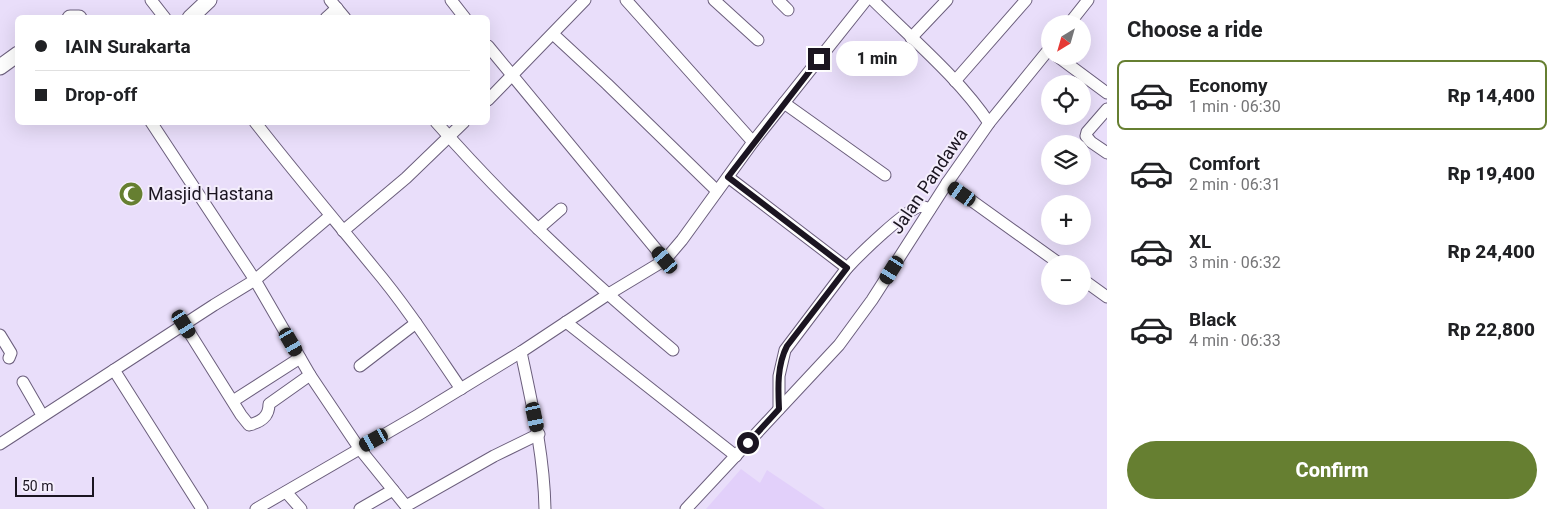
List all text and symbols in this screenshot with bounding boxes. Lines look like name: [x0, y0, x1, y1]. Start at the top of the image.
north arrow: [1041, 15, 1091, 65]
map controls: [1041, 15, 1091, 305]
text: Choose a ride: [1127, 17, 1263, 42]
text: IAIN Surakarta: [65, 35, 191, 58]
callout: 1 min: [836, 42, 919, 76]
route end: [808, 48, 830, 70]
text: 1 min: [857, 49, 897, 68]
icon: car: [1129, 73, 1174, 118]
text: Economy: [1189, 74, 1268, 97]
button: locate: [1041, 75, 1091, 125]
text: Drop-off: [65, 83, 137, 106]
text: Rp 14,400: [1448, 84, 1535, 107]
text: 1 min · 06:30: [1189, 97, 1281, 116]
street label: Jalan Pandawa: [886, 124, 972, 237]
button: layers: [1041, 135, 1091, 185]
icon: car: [1129, 151, 1174, 196]
text: Comfort: [1189, 152, 1260, 175]
text: Rp 19,400: [1448, 162, 1535, 185]
text: 2 min · 06:31: [1189, 175, 1281, 194]
car: [945, 179, 978, 209]
mosque icon: Masjid Hastana: [118, 181, 144, 207]
place label: Masjid Hastana: [148, 183, 273, 204]
button: +: [1041, 195, 1091, 245]
icon: car: [1129, 229, 1174, 274]
text: XL: [1189, 230, 1211, 253]
text: Rp 24,400: [1448, 240, 1535, 263]
car: [649, 244, 680, 276]
car: [877, 253, 906, 287]
text: 3 min · 06:32: [1189, 253, 1281, 272]
button: −: [1041, 255, 1091, 305]
car: [169, 307, 198, 341]
icon: car: [1129, 307, 1174, 352]
text: Black: [1189, 308, 1236, 331]
text: Rp 22,800: [1448, 318, 1535, 341]
car: [277, 325, 304, 359]
text: 4 min · 06:33: [1189, 331, 1281, 350]
car: [524, 401, 545, 433]
car: [357, 426, 390, 454]
route start: [737, 432, 759, 454]
button: Confirm: [1127, 441, 1537, 499]
scale bar: [15, 474, 94, 497]
text: 50 m: [22, 478, 54, 494]

